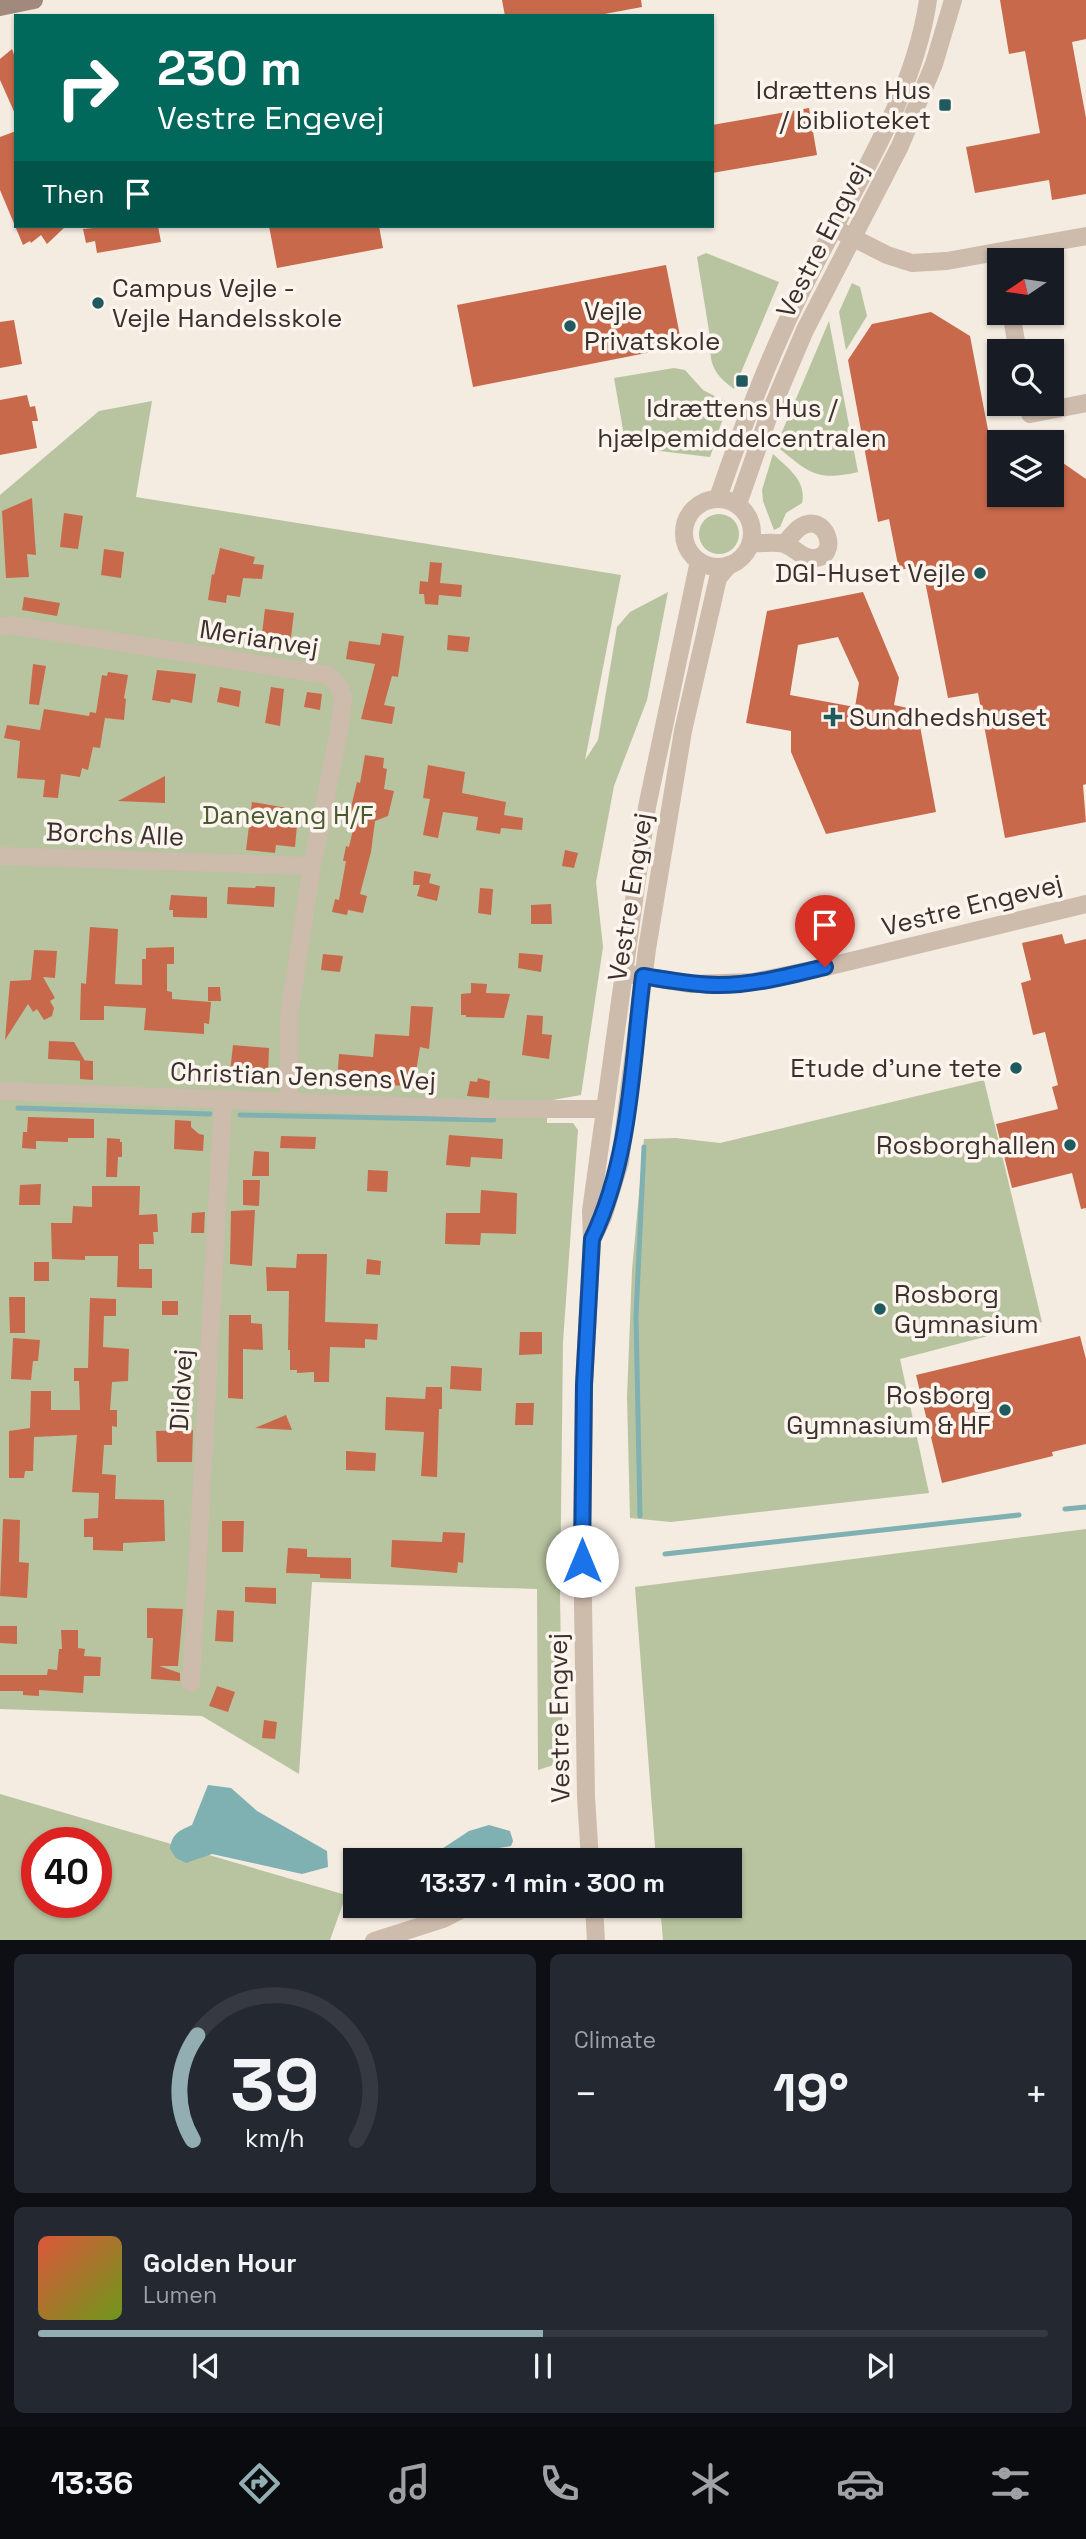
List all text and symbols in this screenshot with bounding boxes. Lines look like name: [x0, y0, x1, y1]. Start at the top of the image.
text: 230 m: [157, 37, 302, 99]
icon: right: [42, 42, 133, 133]
place label: Idrættens Hus / biblioteket: [756, 73, 931, 137]
marker: Idrættens Hus / biblioteket: [937, 97, 953, 113]
text: Vestre Engevej: [157, 98, 384, 138]
street label: Vestre Engvej: [768, 157, 876, 323]
icon: arrive: [119, 175, 157, 213]
text: Then: [42, 177, 105, 211]
north arrow: [987, 248, 1064, 326]
map controls: [987, 248, 1064, 507]
place label: Campus Vejle - Vejle Handelsskole: [112, 271, 342, 335]
place label: Vejle Privatskole: [584, 294, 720, 358]
marker: Campus Vejle - Vejle Handelsskole: [90, 295, 106, 311]
marker: Vejle Privatskole: [562, 318, 578, 334]
button: search: [987, 339, 1064, 416]
marker: Idrættens Hus / hjælpemiddelcentralen: [734, 373, 750, 389]
place label: Idrættens Hus / hjælpemiddelcentralen: [597, 391, 887, 455]
button: layers: [987, 430, 1064, 507]
place label: DGI-Huset Vejle: [775, 556, 966, 590]
marker: DGI-Huset Vejle: [972, 565, 988, 581]
street label: Merianvej: [197, 612, 321, 664]
place label: Sundhedshuset: [849, 700, 1048, 734]
marker: Sundhedshuset: [823, 707, 843, 727]
park label: Danevang H/F: [202, 798, 374, 832]
street label: Vestre Engvej: [600, 810, 660, 984]
street label: Borchs Alle: [45, 815, 185, 853]
street label: Vestre Engevej: [878, 866, 1066, 944]
pin: [795, 895, 855, 967]
icon: arrive: [806, 906, 844, 944]
place label: Etude d'une tete: [790, 1051, 1002, 1085]
street label: Christian Jensens Vej: [169, 1054, 437, 1098]
marker: Etude d'une tete: [1008, 1060, 1024, 1076]
place label: Rosborghallen: [876, 1128, 1056, 1162]
marker: Rosborghallen: [1062, 1137, 1078, 1153]
place label: Rosborg Gymnasium: [894, 1277, 1039, 1341]
marker: Rosborg Gymnasium: [872, 1301, 888, 1317]
street label: Dildvej: [162, 1348, 200, 1432]
place label: Rosborg Gymnasium & HF: [786, 1378, 991, 1442]
marker: Rosborg Gymnasium & HF: [997, 1402, 1013, 1418]
position arrow: [545, 1524, 619, 1598]
street label: Vestre Engvej: [541, 1633, 577, 1803]
speed limit sign: 40: [21, 1827, 112, 1918]
text: 13:37 · 1 min · 300 m: [420, 1866, 665, 1900]
text: Climate: [574, 2025, 656, 2055]
text: 39: [230, 2038, 320, 2131]
text: 19°: [773, 2060, 849, 2126]
text: −: [574, 2070, 598, 2118]
text: +: [1024, 2070, 1048, 2118]
text: km/h: [245, 2121, 305, 2153]
text: Golden Hour: [143, 2246, 297, 2280]
text: Lumen: [143, 2280, 217, 2310]
icon: previous: [187, 2347, 225, 2385]
icon: pause: [524, 2347, 562, 2385]
icon: next: [861, 2347, 899, 2385]
icon: directions: [235, 2459, 284, 2508]
icon: music: [385, 2459, 434, 2508]
icon: phone: [535, 2459, 584, 2508]
icon: climate: [686, 2459, 735, 2508]
icon: car: [836, 2459, 885, 2508]
icon: filters: [986, 2459, 1035, 2508]
text: 13:36: [51, 2463, 133, 2503]

